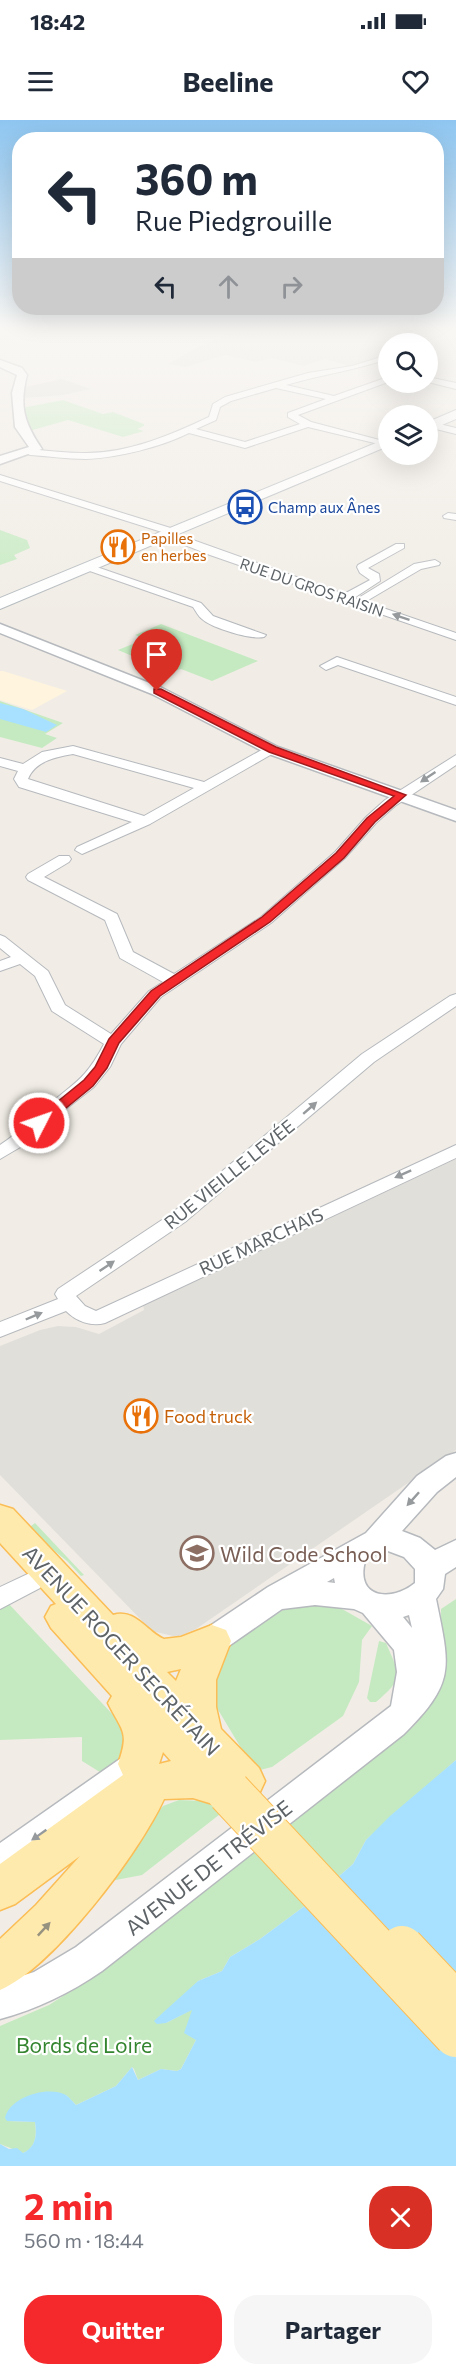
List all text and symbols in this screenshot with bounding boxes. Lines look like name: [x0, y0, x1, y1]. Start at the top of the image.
text: 18:42: [30, 8, 85, 35]
icon: menu: [24, 65, 57, 98]
text: Beeline: [182, 65, 274, 98]
icon: heart: [399, 65, 432, 98]
text: 360 m: [135, 152, 258, 204]
icon: left: [36, 156, 114, 234]
text: Rue Piedgrouille: [135, 204, 332, 237]
icon: left: [149, 270, 182, 303]
icon: ahead: [212, 270, 245, 303]
icon: right: [275, 270, 308, 303]
map controls: [378, 333, 438, 465]
button: search: [378, 333, 438, 393]
button: layers: [378, 405, 438, 465]
bus stop icon: Champ aux Ânes: [227, 489, 263, 525]
place label: Champ aux Ânes: [268, 497, 380, 516]
restaurant icon: Papilles en herbes: [100, 529, 136, 565]
place label: Papilles en herbes: [141, 529, 207, 564]
street label: RUE DU GROS RAISIN: [238, 554, 386, 620]
one-way arrow: [392, 612, 410, 622]
pin: [131, 629, 182, 691]
icon: arrive: [140, 638, 173, 671]
one-way arrow: [421, 771, 437, 783]
position arrow: [7, 1091, 71, 1155]
one-way arrow: [302, 1102, 317, 1115]
street label: RUE VIEILLE LEVÉE: [159, 1115, 299, 1233]
one-way arrow: [394, 1170, 411, 1179]
street label: RUE MARCHAIS: [196, 1203, 326, 1279]
one-way arrow: [98, 1260, 114, 1272]
one-way arrow: [26, 1311, 44, 1321]
restaurant icon: Food truck: [123, 1398, 159, 1434]
place label: Food truck: [164, 1405, 253, 1427]
one-way arrow: [407, 1491, 420, 1506]
school or university icon: Wild Code School: [179, 1535, 215, 1571]
street label: AVENUE ROGER SECRÉTAIN: [18, 1540, 226, 1760]
place label: Wild Code School: [220, 1541, 388, 1566]
street label: AVENUE DE TRÉVISE: [120, 1794, 296, 1940]
one-way arrow: [31, 1829, 47, 1841]
one-way arrow: [37, 1922, 50, 1937]
park label: Bords de Loire: [16, 2032, 152, 2057]
text: 2 min: [24, 2183, 114, 2227]
button: close: [369, 2186, 432, 2249]
text: 560 m · 18:44: [24, 2228, 144, 2252]
button: Quitter: [24, 2295, 222, 2364]
button: Partager: [234, 2295, 432, 2364]

